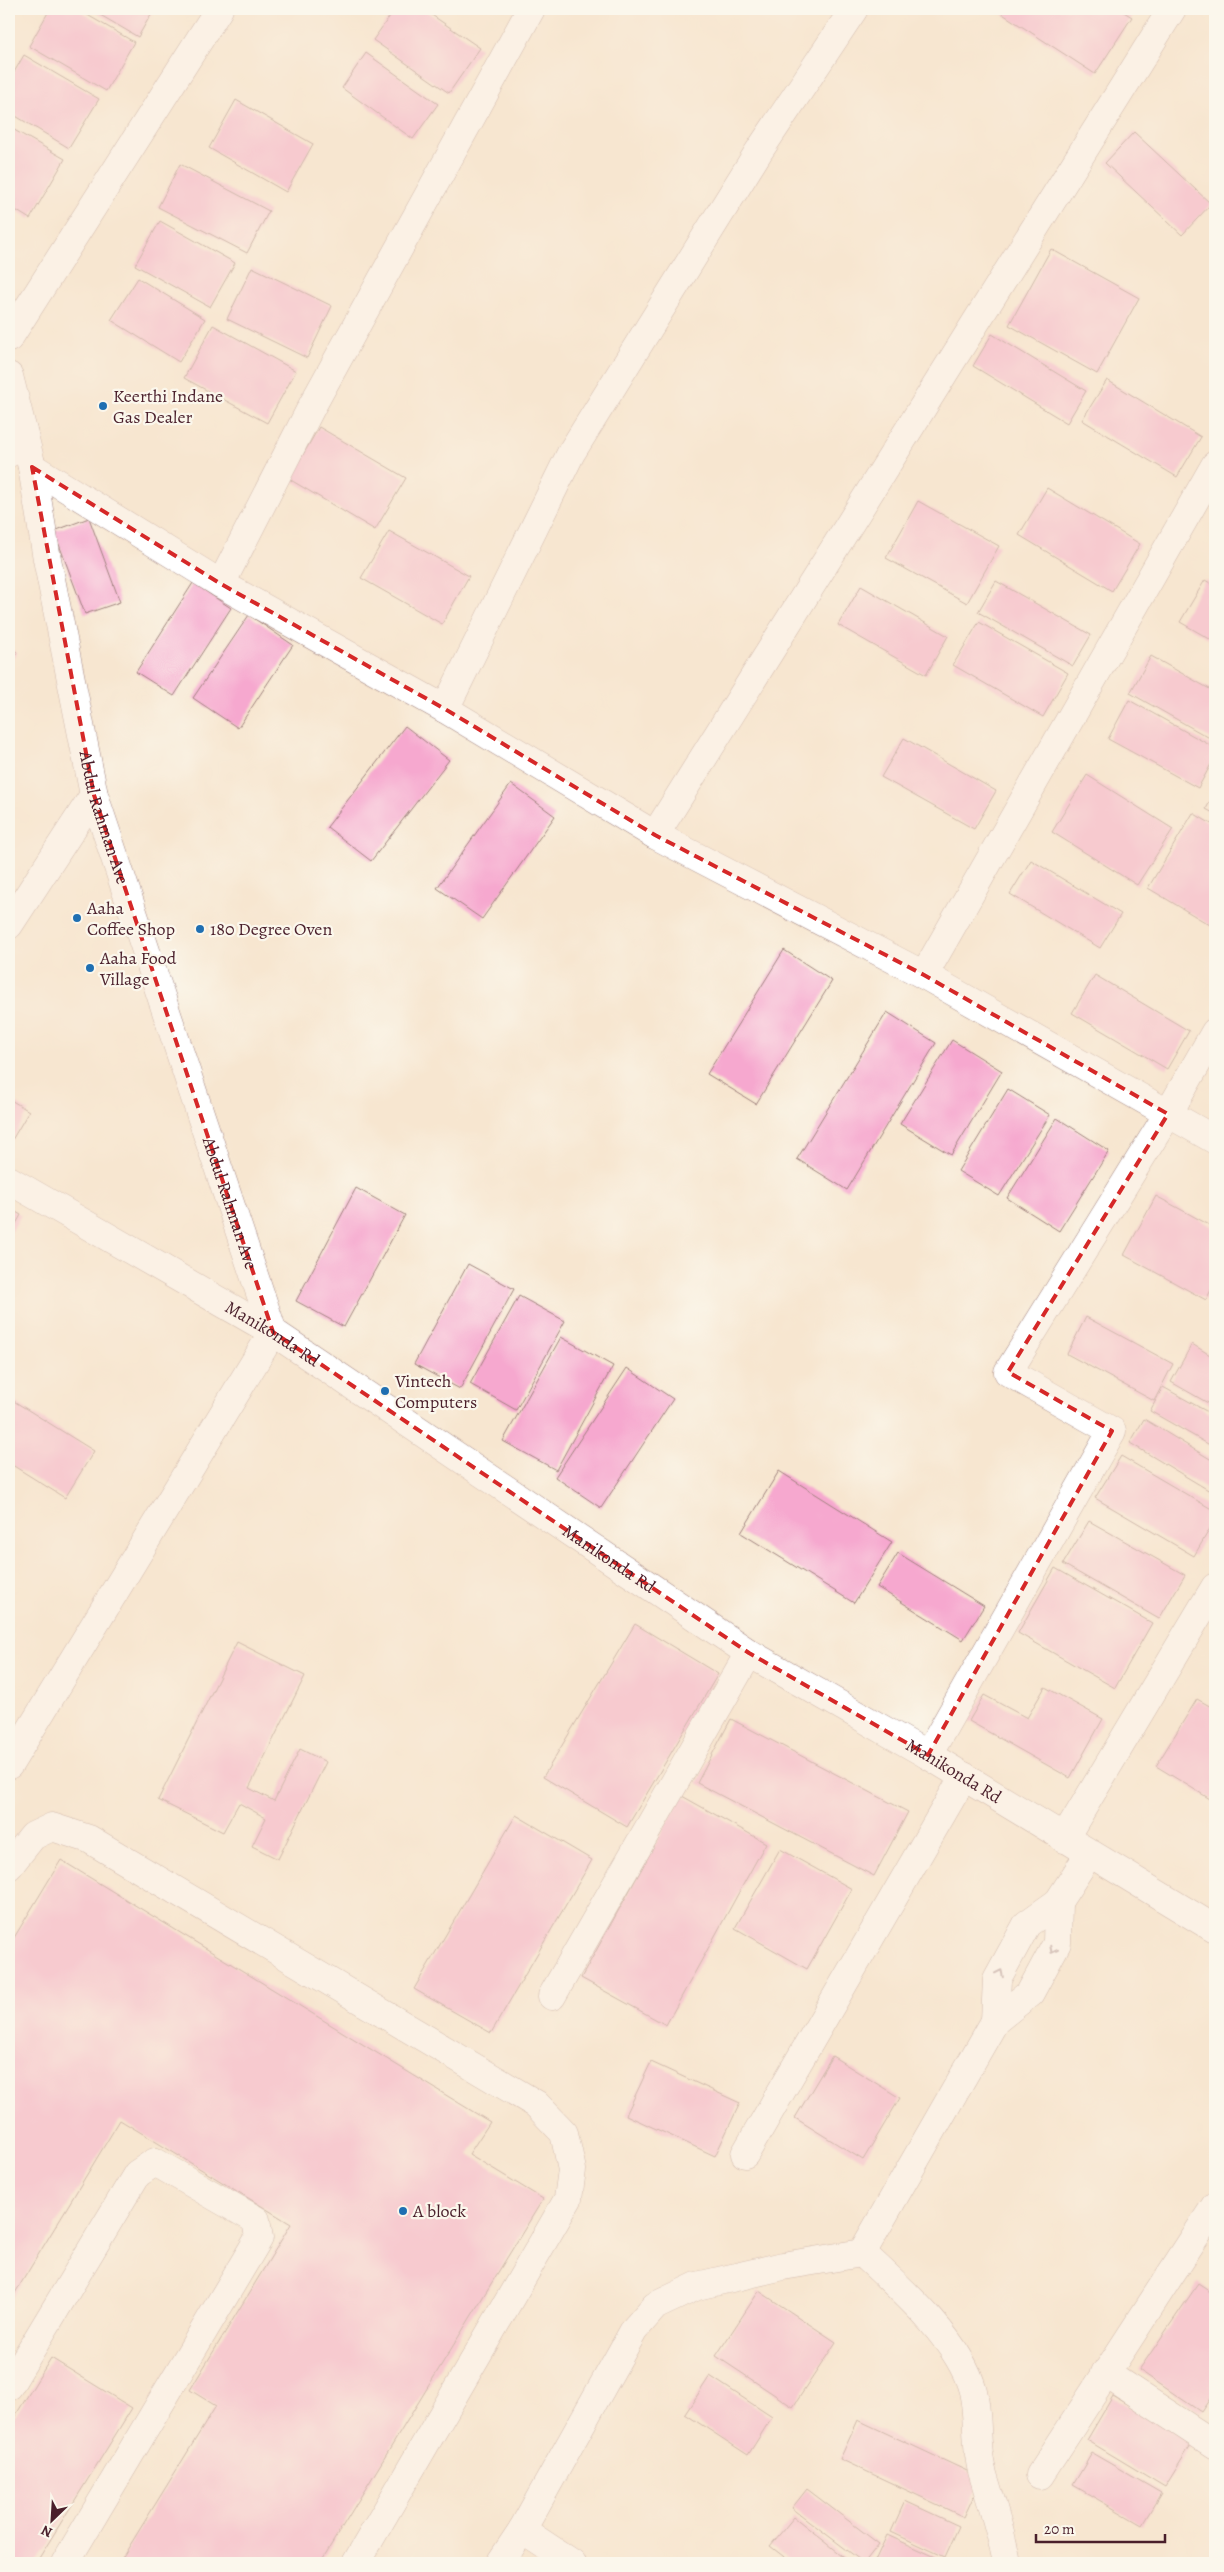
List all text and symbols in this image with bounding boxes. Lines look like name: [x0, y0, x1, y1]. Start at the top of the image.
place label: Keerthi Indane Gas Dealer: [113, 384, 223, 429]
marker: Keerthi Indane Gas Dealer: [97, 400, 109, 412]
street label: Abdul Rahman Ave: [73, 748, 135, 887]
place label: Aaha Coffee Shop: [86, 896, 175, 941]
marker: Aaha Coffee Shop: [71, 912, 83, 924]
place label: 180 Degree Oven: [210, 917, 332, 941]
marker: 180 Degree Oven: [194, 923, 206, 935]
place label: Aaha Food Village: [99, 946, 177, 991]
marker: Aaha Food Village: [84, 962, 96, 974]
street label: Abdul Rahman Ave: [197, 1133, 263, 1273]
street label: Manikonda Rd: [221, 1295, 325, 1372]
place label: Vintech Computers: [394, 1369, 477, 1414]
marker: Vintech Computers: [379, 1385, 391, 1397]
street label: Manikonda Rd: [558, 1519, 661, 1599]
street label: Manikonda Rd: [902, 1733, 1006, 1809]
one-way arrow: [1049, 1945, 1059, 1954]
one-way arrow: [994, 1970, 1004, 1979]
place label: A block: [412, 2199, 466, 2223]
marker: A block: [397, 2205, 409, 2217]
north arrow: [28, 2494, 78, 2544]
scale bar: [1036, 2512, 1165, 2544]
text: 20 m: [1044, 2519, 1075, 2539]
text: N: [38, 2521, 55, 2542]

